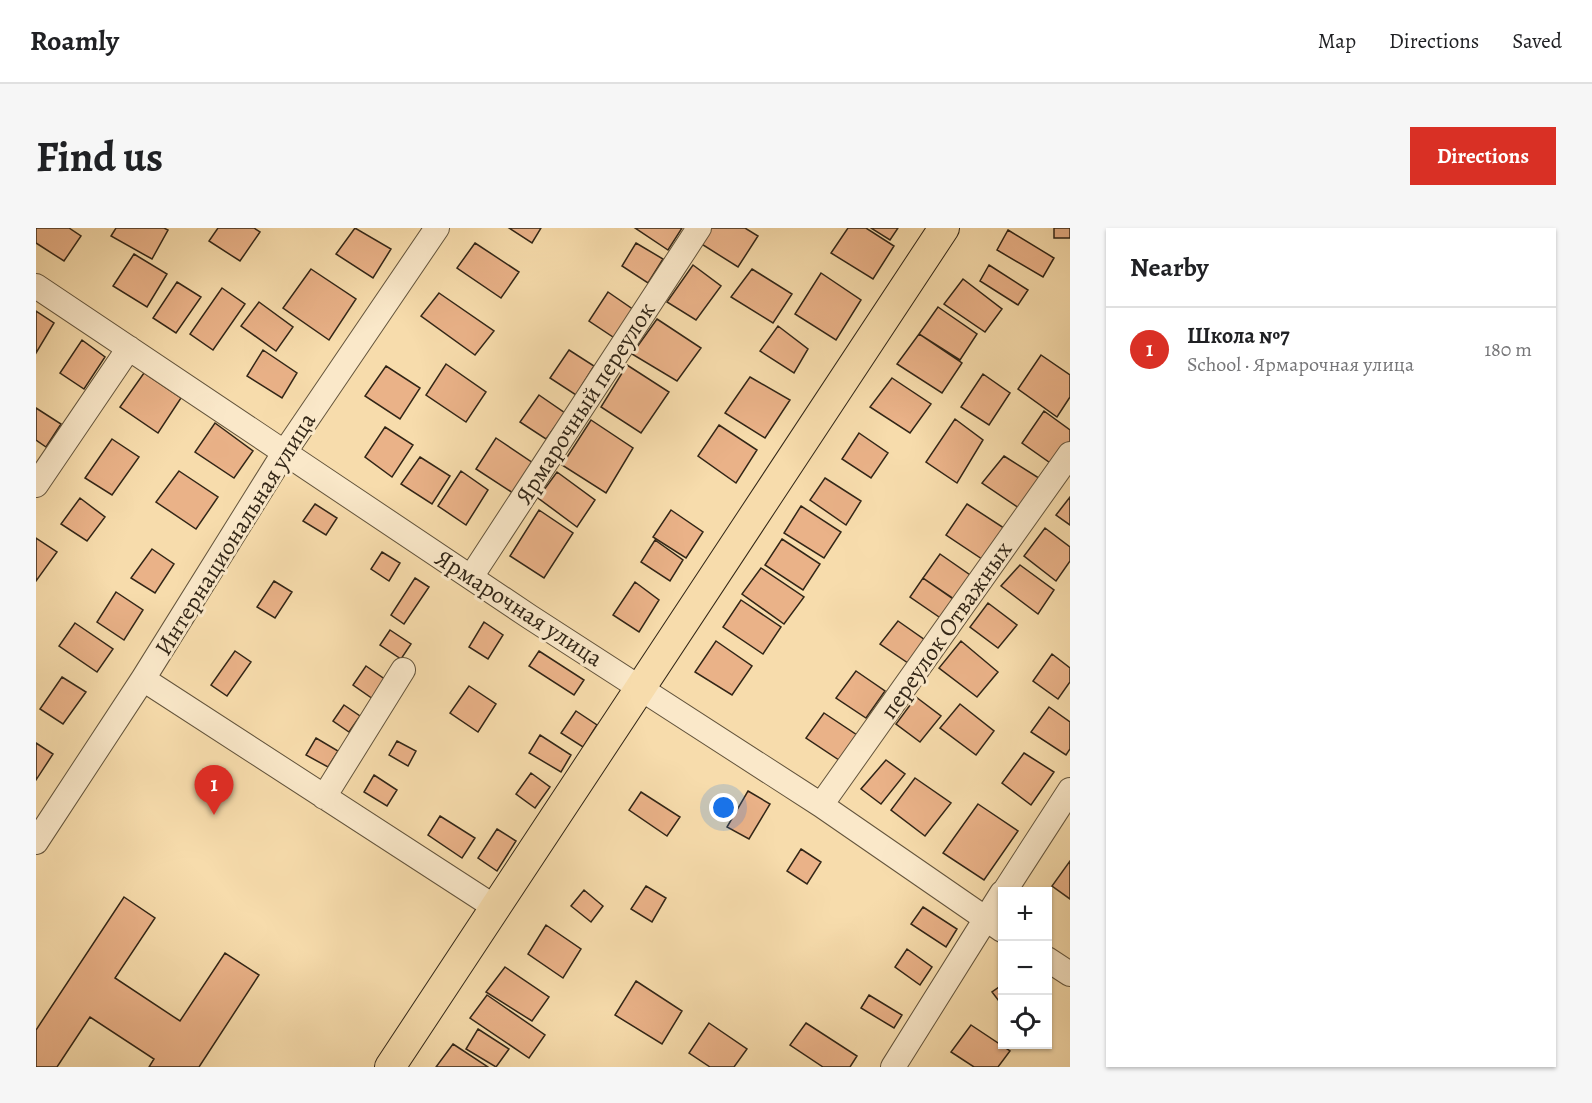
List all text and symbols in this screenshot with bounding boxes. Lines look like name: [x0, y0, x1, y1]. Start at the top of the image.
text: Roamly: [30, 22, 119, 60]
text: Map: [1318, 27, 1356, 55]
text: Directions: [1389, 27, 1479, 55]
text: Saved: [1512, 27, 1562, 55]
button: Directions: [1410, 127, 1556, 185]
text: Find us: [36, 128, 163, 185]
text: Nearby: [1130, 250, 1209, 285]
street label: Ярмарочный переулок: [508, 296, 662, 510]
text: Школа №7: [1187, 321, 1290, 351]
text: 1: [1146, 336, 1153, 363]
text: 180 m: [1484, 336, 1532, 363]
text: School · Ярмарочная улица: [1187, 351, 1414, 378]
street label: Интернациональная улица: [147, 406, 323, 662]
street label: переулок Отважных: [873, 535, 1019, 725]
street label: Ярмарочная улица: [429, 542, 609, 674]
pin: 1: [194, 766, 234, 815]
your location: [709, 793, 738, 822]
map controls: [998, 887, 1052, 1049]
button: +: [998, 887, 1052, 941]
button: −: [998, 941, 1052, 995]
button: locate: [998, 995, 1052, 1049]

